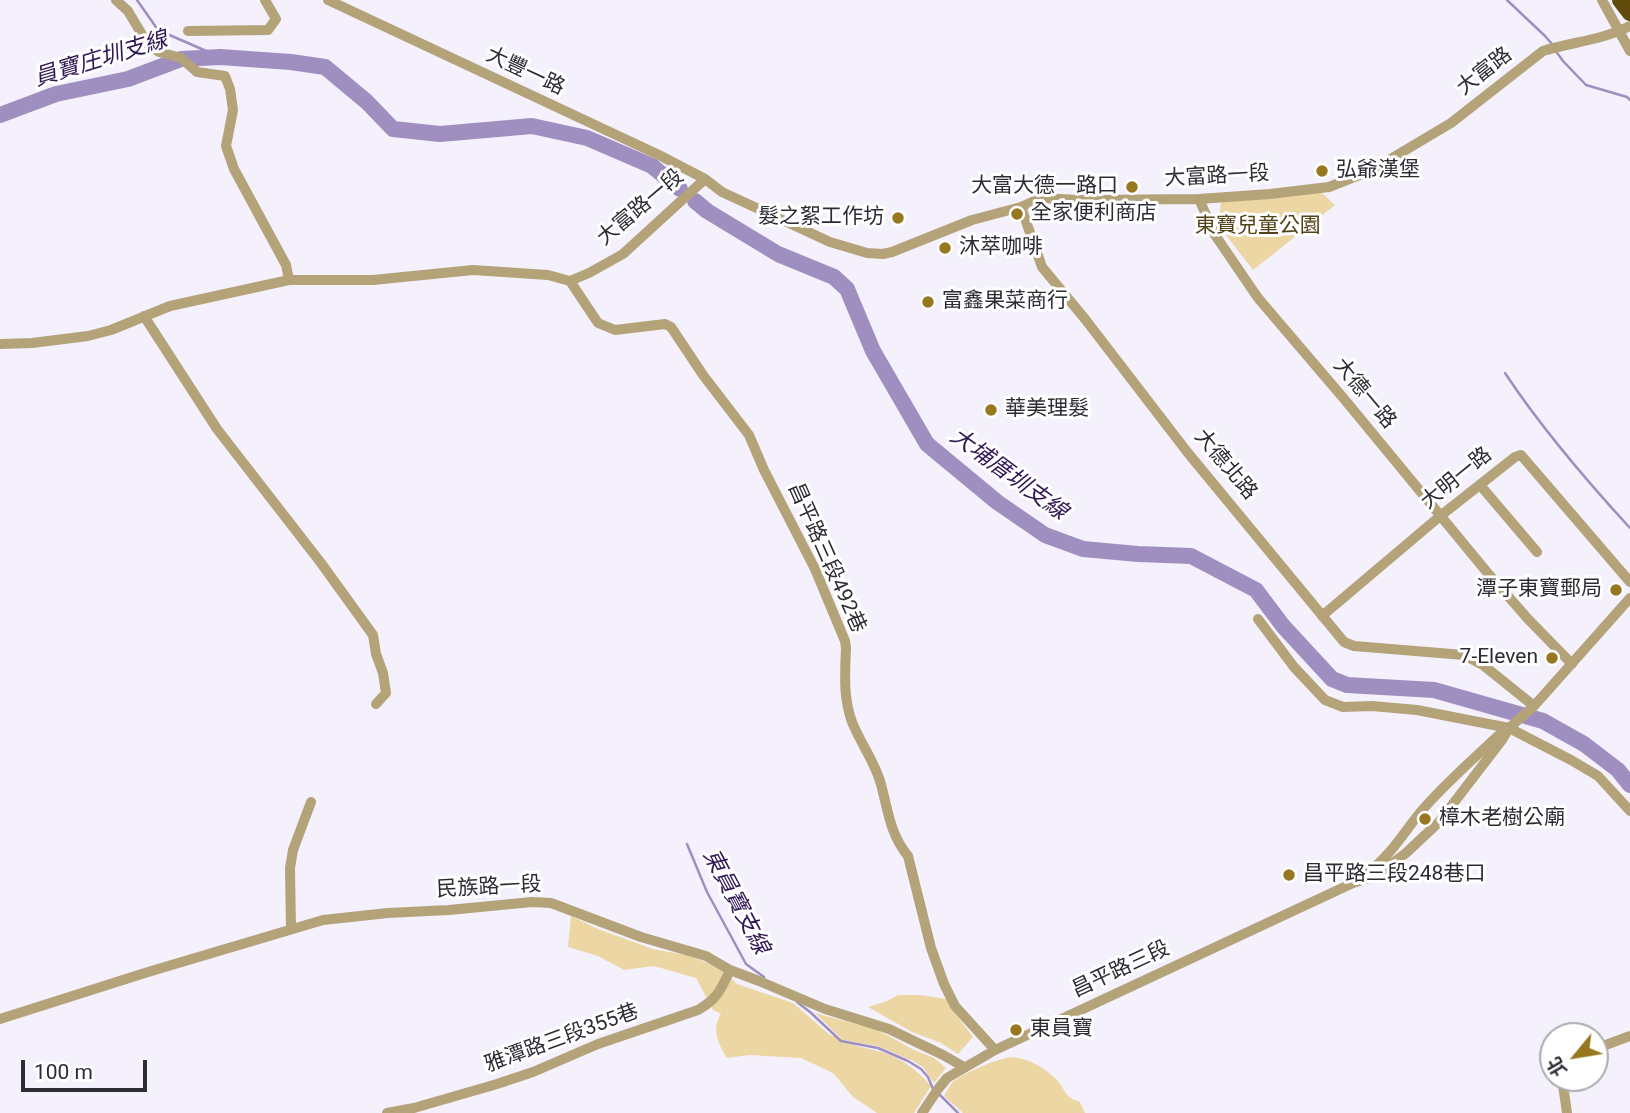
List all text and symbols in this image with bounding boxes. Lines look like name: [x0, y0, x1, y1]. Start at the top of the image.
water label: 員寶庄圳支線: [31, 27, 171, 93]
street label: 大豐一路: [482, 43, 568, 101]
street label: 大富路: [1452, 43, 1518, 101]
place label: 弘爺漢堡: [1336, 158, 1420, 184]
street label: 大富路一段: [1164, 162, 1270, 192]
marker: 弘爺漢堡: [1314, 163, 1330, 179]
street label: 大富路一段: [593, 165, 689, 251]
place label: 大富大德一路口: [971, 174, 1118, 200]
marker: 大富大德一路口: [1124, 179, 1140, 195]
place label: 全家便利商店: [1031, 201, 1157, 227]
place label: 髮之絮工作坊: [758, 205, 884, 231]
marker: 全家便利商店: [1009, 206, 1025, 222]
marker: 髮之絮工作坊: [890, 210, 906, 226]
park label: 東寶兒童公園: [1195, 214, 1321, 240]
place label: 沐萃咖啡: [959, 235, 1043, 261]
marker: 沐萃咖啡: [937, 240, 953, 256]
place label: 富鑫果菜商行: [942, 289, 1068, 315]
marker: 富鑫果菜商行: [920, 294, 936, 310]
street label: 大德一路: [1327, 354, 1401, 434]
place label: 華美理髮: [1005, 397, 1089, 423]
marker: 華美理髮: [983, 402, 999, 418]
water label: 大埔厝圳支線: [944, 423, 1072, 527]
street label: 大德北路: [1188, 425, 1262, 505]
street label: 大明一路: [1416, 443, 1498, 515]
street label: 昌平路三段492巷: [782, 479, 870, 637]
place label: 潭子東寶郵局: [1476, 577, 1602, 603]
marker: 潭子東寶郵局: [1608, 582, 1624, 598]
place label: 7-Eleven: [1460, 645, 1538, 671]
marker: 7-Eleven: [1544, 650, 1560, 666]
place label: 樟木老樹公廟: [1439, 806, 1565, 832]
marker: 樟木老樹公廟: [1417, 811, 1433, 827]
water label: 東員寶支線: [696, 845, 774, 959]
place label: 昌平路三段248巷口: [1303, 862, 1485, 888]
marker: 昌平路三段248巷口: [1281, 867, 1297, 883]
street label: 民族路一段: [436, 873, 542, 903]
street label: 昌平路三段: [1068, 936, 1174, 1004]
street label: 雅潭路三段355巷: [482, 1000, 642, 1078]
place label: 東員寶: [1030, 1017, 1093, 1043]
marker: 東員寶: [1008, 1022, 1024, 1038]
north arrow: [1539, 1022, 1609, 1092]
scale bar: [24, 1046, 150, 1090]
text: 北: [1542, 1053, 1572, 1081]
text: 100 m: [34, 1060, 93, 1084]

